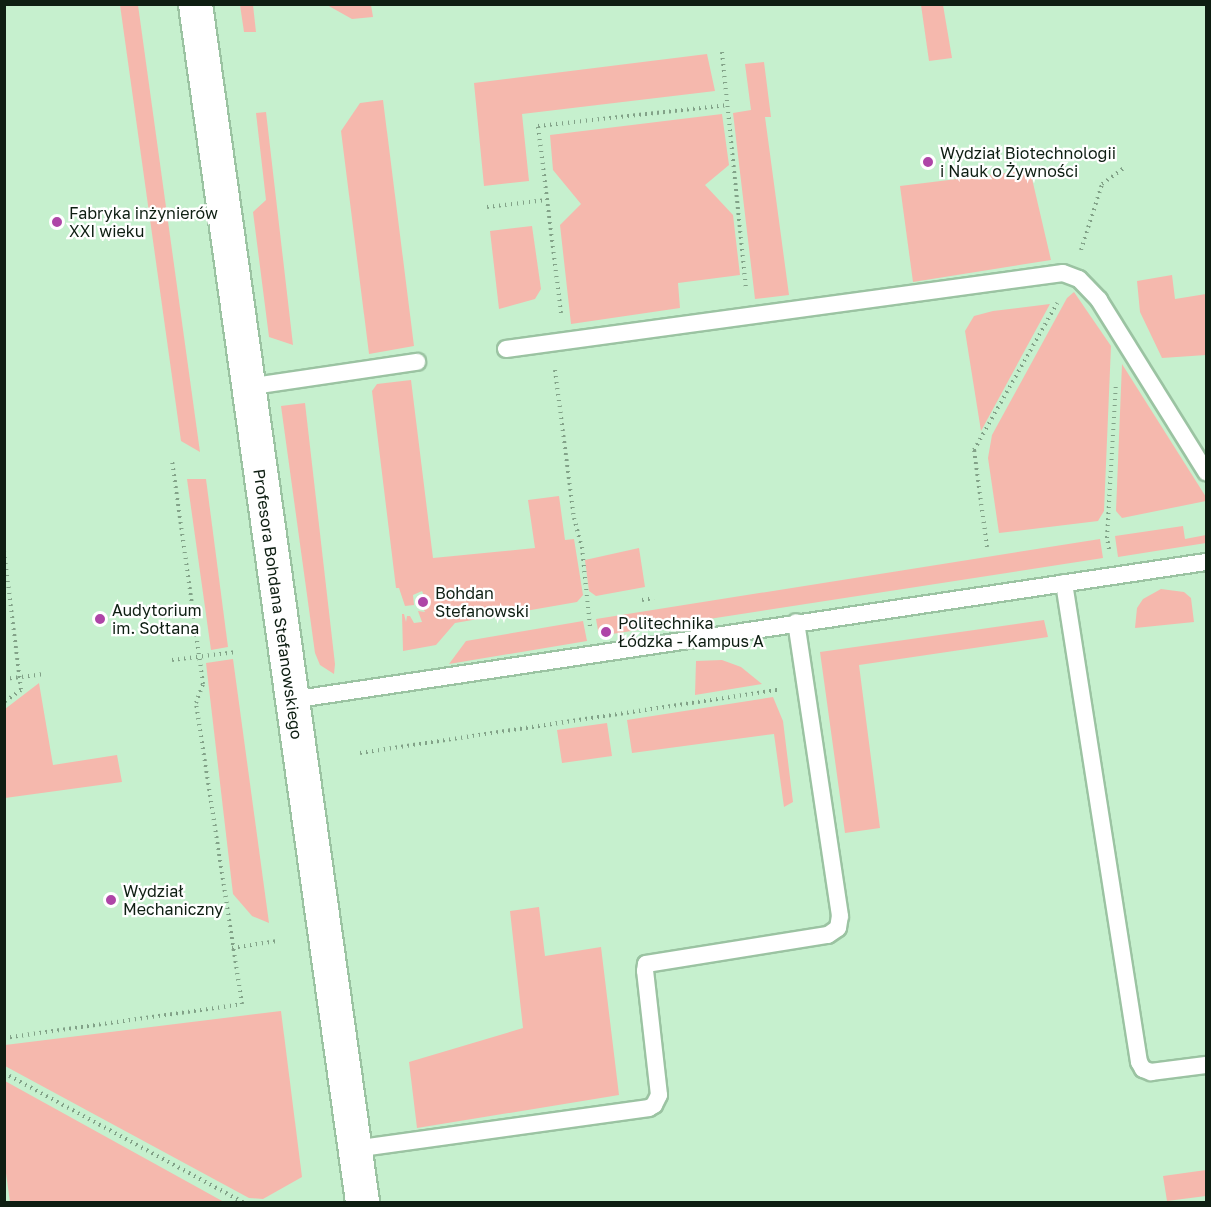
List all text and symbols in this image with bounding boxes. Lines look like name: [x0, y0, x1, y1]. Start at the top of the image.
place label: Wydział Biotechnologii i Nauk o Żywności: [940, 143, 1116, 181]
marker: Wydział Biotechnologii i Nauk o Żywności: [921, 155, 935, 169]
place label: Fabryka inżynierów XXI wieku: [69, 203, 218, 241]
marker: Fabryka inżynierów XXI wieku: [50, 215, 64, 229]
street label: Profesora Bohdana Stefanowskiego: [250, 468, 306, 740]
place label: Bohdan Stefanowski: [435, 583, 529, 621]
marker: Bohdan Stefanowski: [416, 595, 430, 609]
place label: Audytorium im. Sołtana: [112, 600, 202, 638]
marker: Audytorium im. Sołtana: [93, 612, 107, 626]
place label: Politechnika Łódzka - Kampus A: [618, 613, 764, 651]
marker: Politechnika Łódzka - Kampus A: [599, 625, 613, 639]
place label: Wydział Mechaniczny: [123, 881, 223, 919]
marker: Wydział Mechaniczny: [104, 893, 118, 907]

